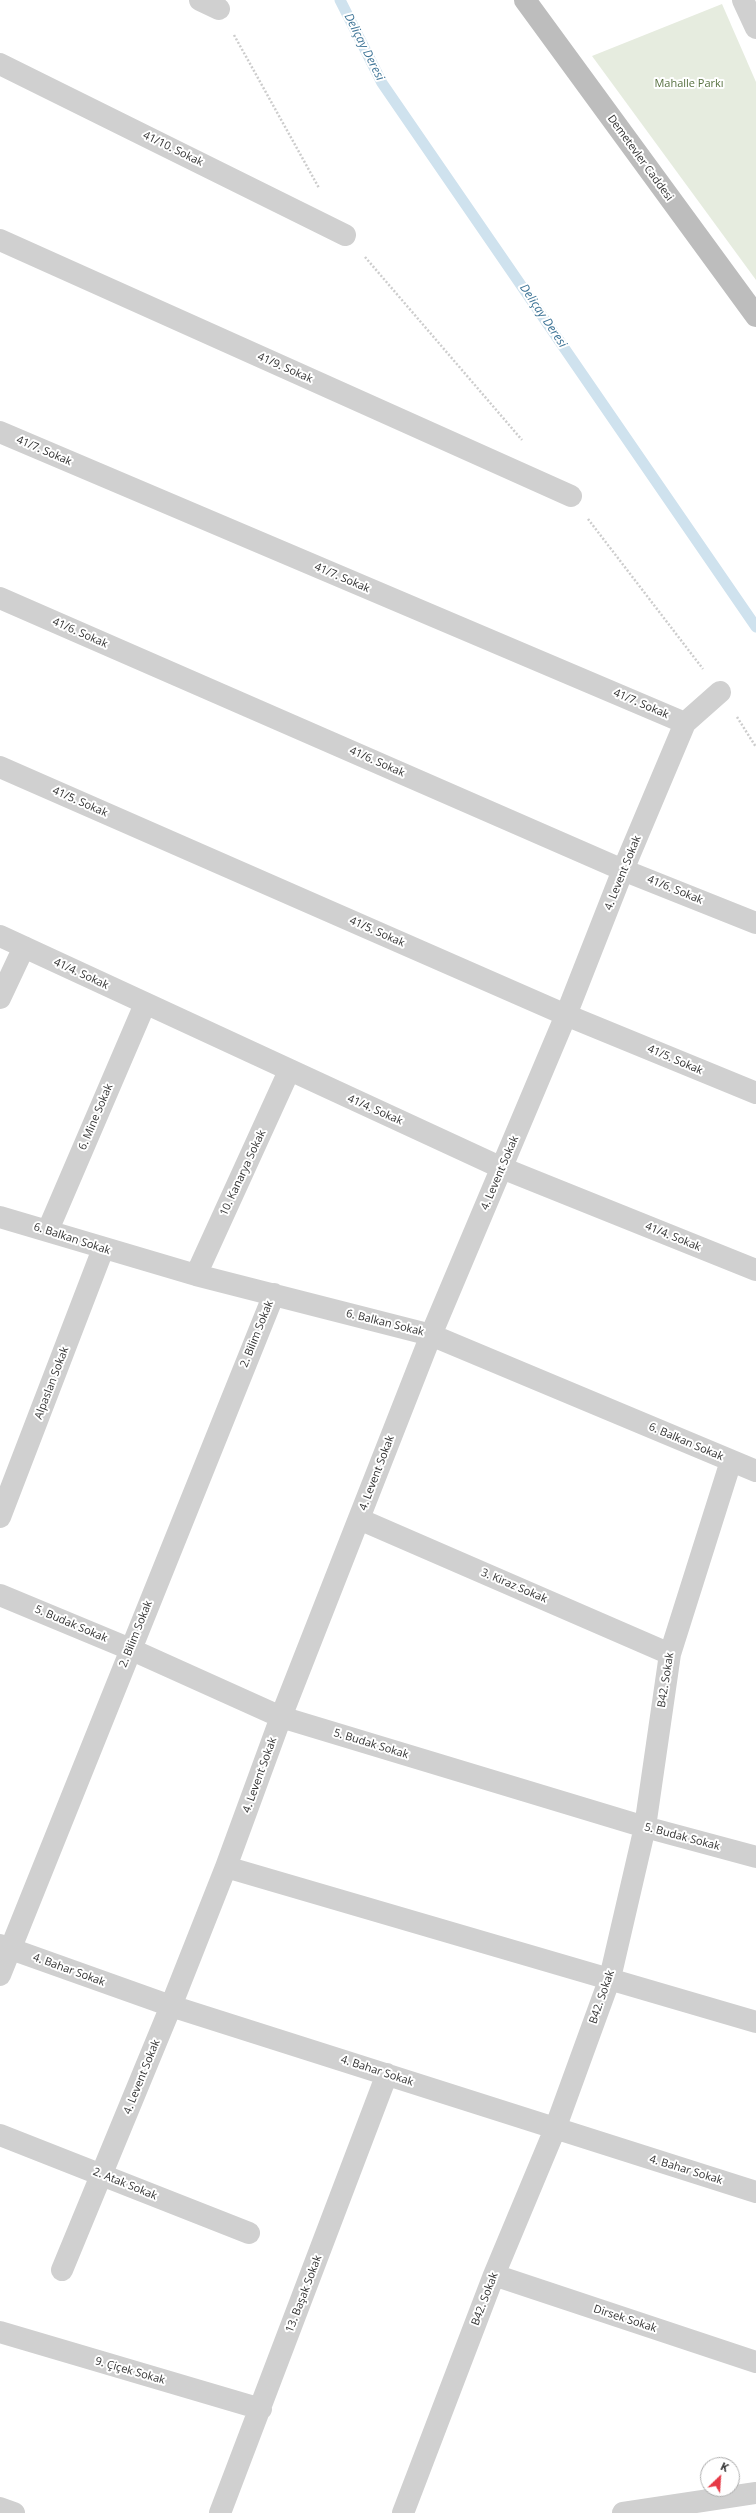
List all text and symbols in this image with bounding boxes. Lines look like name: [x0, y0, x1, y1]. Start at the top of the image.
water label: Deliçay Deresi: [341, 11, 387, 83]
park label: Mahalle Parkı: [654, 77, 724, 91]
street label: Demetevler Caddesi: [604, 112, 676, 204]
street label: 41/10. Sokak: [141, 129, 205, 169]
water label: Deliçay Deresi: [516, 281, 570, 351]
street label: 41/9. Sokak: [255, 350, 315, 386]
street label: 41/7. Sokak: [14, 433, 74, 469]
street label: 41/7. Sokak: [312, 560, 372, 596]
street label: 41/6. Sokak: [50, 615, 110, 651]
street label: 41/7. Sokak: [611, 686, 671, 722]
street label: 41/6. Sokak: [347, 744, 407, 780]
street label: 41/5. Sokak: [50, 784, 110, 820]
street label: 4. Levent Sokak: [602, 834, 644, 912]
street label: 41/6. Sokak: [645, 873, 705, 907]
street label: 41/5. Sokak: [347, 914, 407, 950]
street label: 41/4. Sokak: [51, 956, 111, 992]
street label: 41/5. Sokak: [645, 1042, 705, 1078]
street label: 6. Mine Sokak: [76, 1082, 116, 1152]
street label: 41/4. Sokak: [345, 1092, 405, 1128]
street label: 10. Kanarya Sokak: [217, 1128, 269, 1218]
street label: 4. Levent Sokak: [478, 1134, 522, 1212]
street label: 6. Balkan Sokak: [32, 1220, 112, 1258]
street label: 41/4. Sokak: [643, 1220, 703, 1254]
street label: 2. Bilim Sokak: [238, 1299, 276, 1369]
street label: 6. Balkan Sokak: [345, 1307, 425, 1339]
street label: Alpaslan Sokak: [32, 1345, 72, 1421]
street label: 6. Balkan Sokak: [647, 1420, 725, 1464]
street label: 4. Levent Sokak: [357, 1434, 397, 1512]
street label: 3. Kiraz Sokak: [479, 1566, 549, 1606]
street label: 2. Bilim Sokak: [117, 1599, 155, 1669]
street label: 5. Budak Sokak: [33, 1603, 109, 1645]
street label: B42. Sokak: [655, 1651, 677, 1709]
street label: 5. Budak Sokak: [332, 1726, 410, 1762]
street label: 4. Levent Sokak: [240, 1735, 280, 1815]
street label: 5. Budak Sokak: [643, 1821, 721, 1853]
street label: 4. Bahar Sokak: [31, 1951, 107, 1989]
street label: B42. Sokak: [587, 1968, 617, 2026]
street label: 4. Levent Sokak: [121, 2038, 163, 2116]
street label: 4. Bahar Sokak: [339, 2053, 415, 2089]
street label: 4. Bahar Sokak: [648, 2153, 724, 2187]
street label: 2. Atak Sokak: [91, 2165, 159, 2203]
street label: 13. Başak Sokak: [283, 2253, 325, 2335]
street label: B42. Sokak: [469, 2271, 501, 2327]
street label: Dirsek Sokak: [592, 2303, 658, 2335]
street label: 9. Çiçek Sokak: [94, 2355, 166, 2387]
north arrow: [700, 2457, 740, 2497]
text: K: [718, 2458, 731, 2475]

